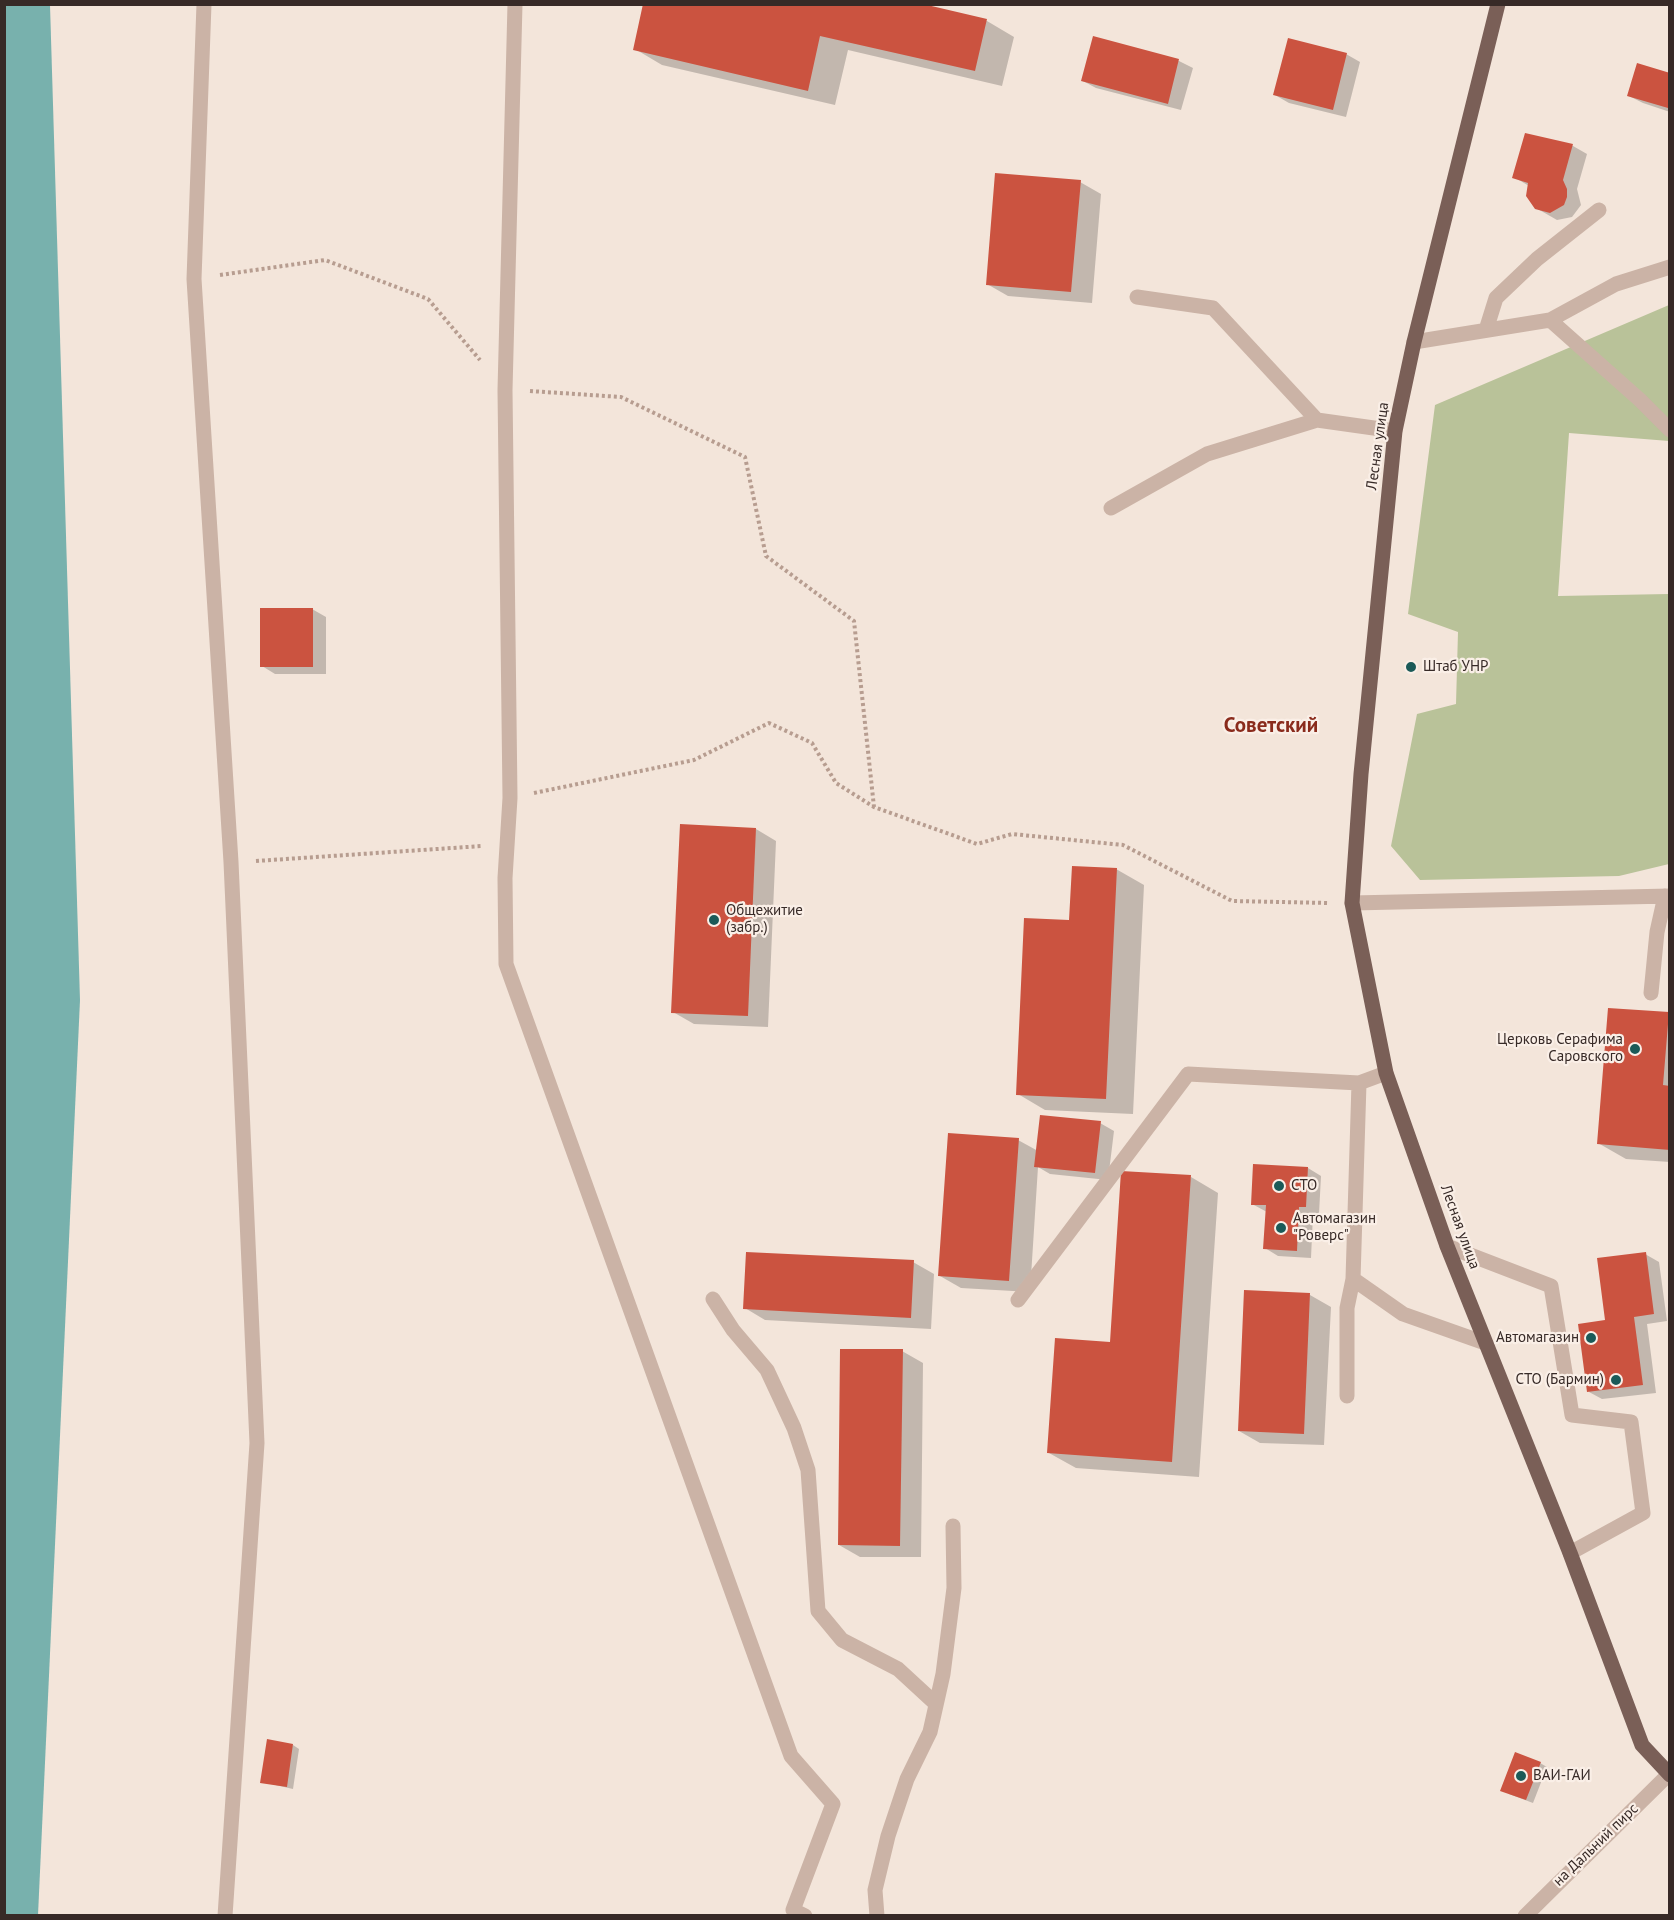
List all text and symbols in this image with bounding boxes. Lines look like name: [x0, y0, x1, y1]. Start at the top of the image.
street label: Лесная улица: [1363, 401, 1393, 491]
place label: Штаб УНР: [1423, 658, 1488, 676]
marker: Штаб УНР: [1404, 660, 1418, 674]
district label: Советский: [1224, 713, 1318, 739]
place label: Общежитие (забр.): [726, 902, 803, 937]
marker: Общежитие (забр.): [707, 913, 721, 927]
place label: Церковь Серафима Саровского: [1497, 1031, 1623, 1066]
marker: Церковь Серафима Саровского: [1628, 1042, 1642, 1056]
place label: СТО: [1291, 1177, 1317, 1195]
marker: СТО: [1272, 1179, 1286, 1193]
street label: Лесная улица: [1436, 1182, 1484, 1272]
place label: Автомагазин "Роверс": [1293, 1210, 1376, 1245]
marker: Автомагазин "Роверс": [1274, 1221, 1288, 1235]
place label: Автомагазин: [1496, 1329, 1579, 1347]
marker: Автомагазин: [1584, 1331, 1598, 1345]
place label: СТО (Бармин): [1516, 1371, 1604, 1389]
marker: СТО (Бармин): [1609, 1373, 1623, 1387]
place label: ВАИ-ГАИ: [1533, 1767, 1591, 1785]
marker: ВАИ-ГАИ: [1514, 1769, 1528, 1783]
street label: на Дальний пирс: [1550, 1800, 1642, 1890]

